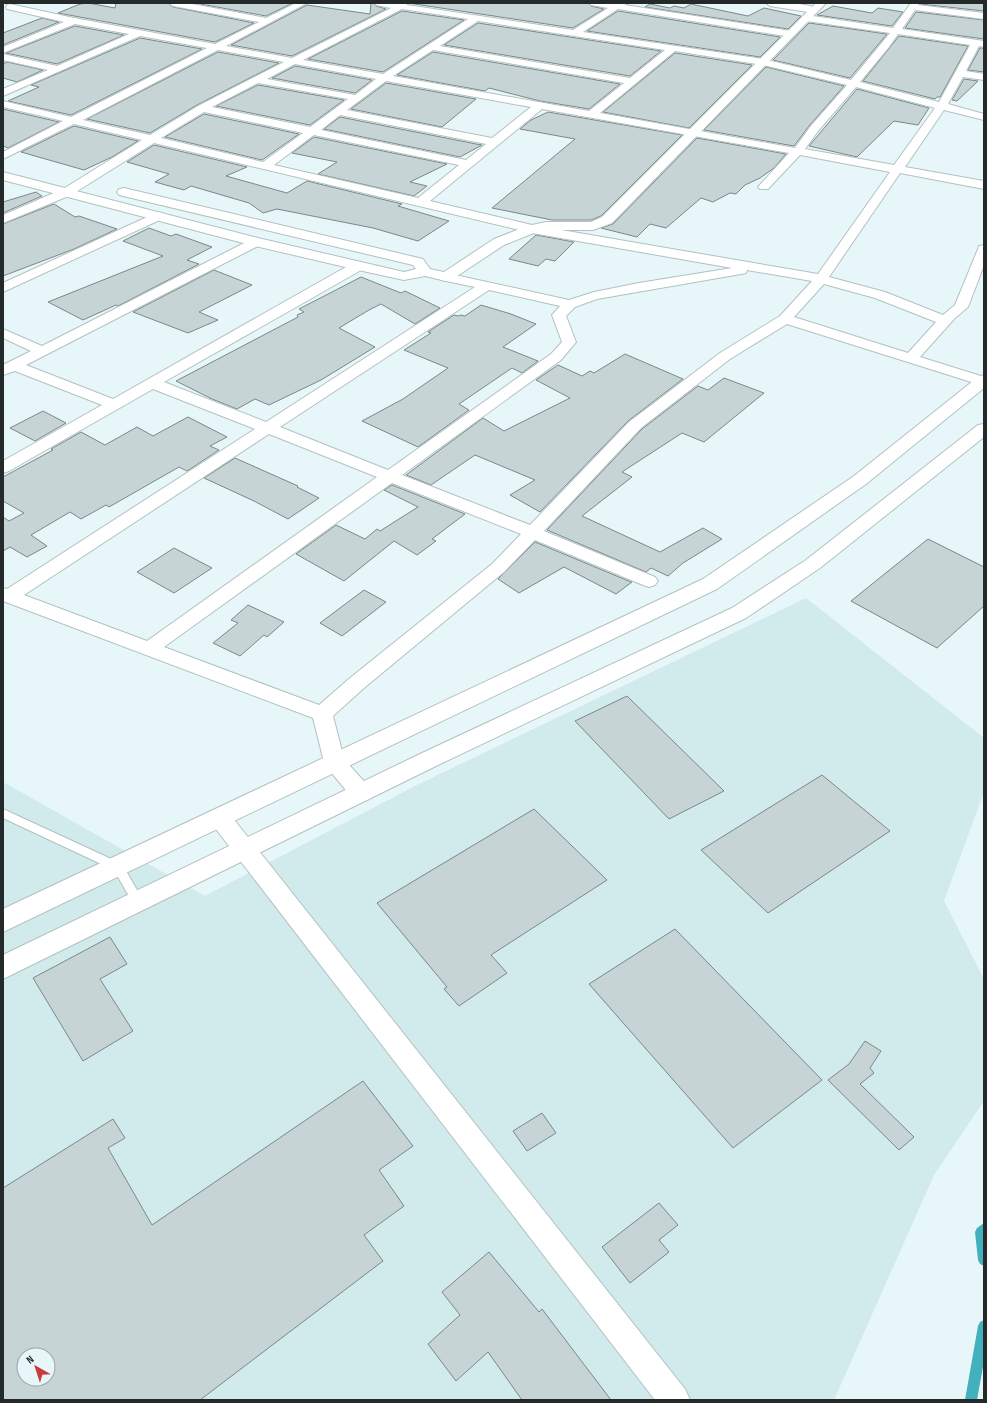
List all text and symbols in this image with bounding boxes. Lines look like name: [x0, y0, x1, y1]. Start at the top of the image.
north arrow: [16, 1347, 56, 1387]
text: N: [24, 1353, 36, 1367]

